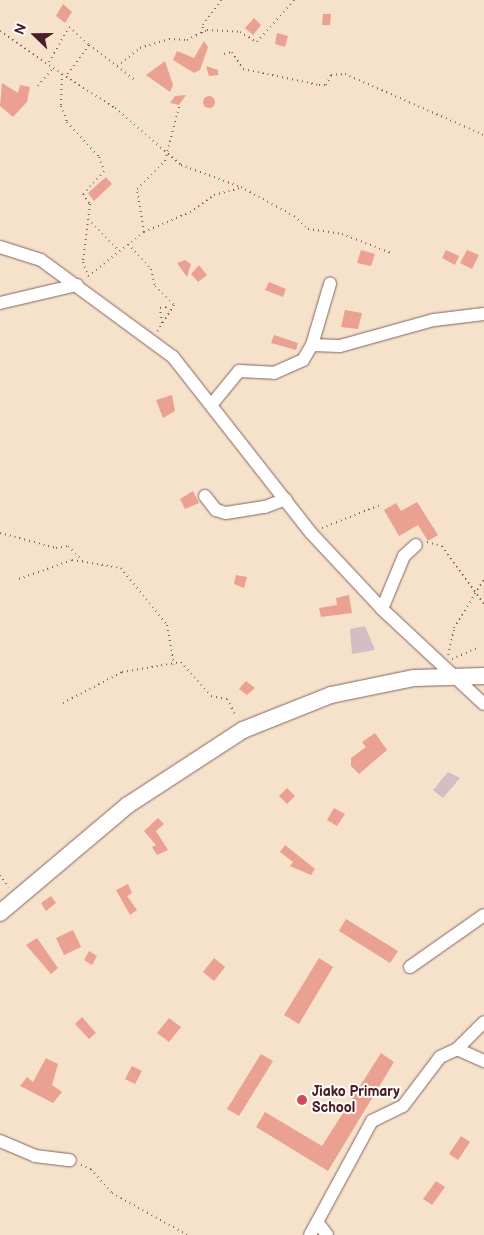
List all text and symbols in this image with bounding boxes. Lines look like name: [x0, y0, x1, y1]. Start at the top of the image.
north arrow: [10, 10, 60, 60]
text: N: [11, 21, 30, 37]
place label: Jiako Primary School: [312, 1084, 400, 1116]
marker: Jiako Primary School: [296, 1094, 308, 1106]

